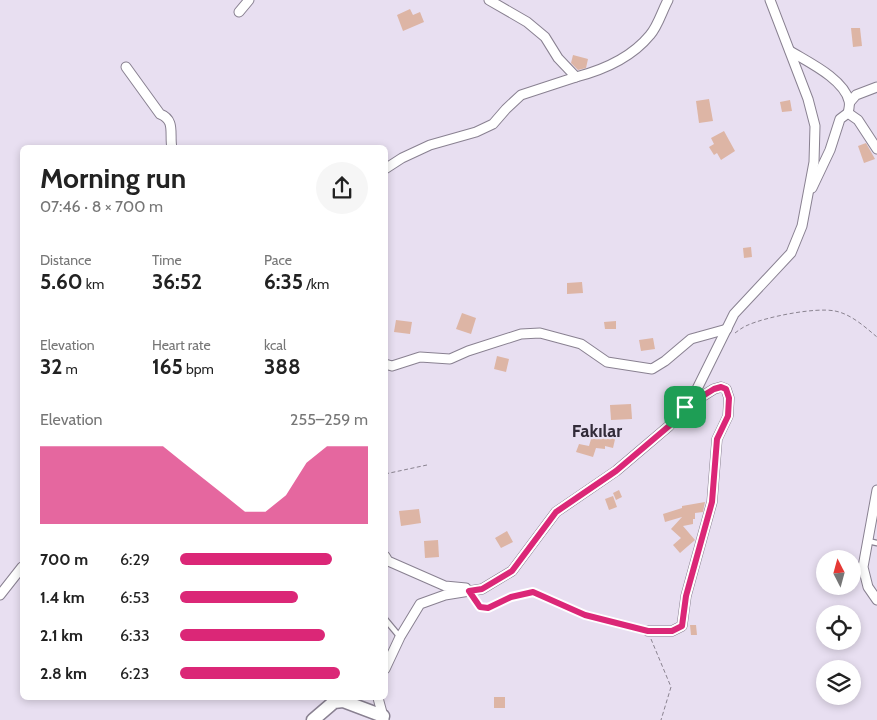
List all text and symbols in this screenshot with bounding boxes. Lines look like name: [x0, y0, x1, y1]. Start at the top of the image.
text: Morning run: [40, 161, 186, 195]
button: share: [316, 162, 368, 214]
text: 07:46 · 8 × 700 m: [40, 197, 163, 216]
text: Distance: [40, 251, 92, 269]
text: Time: [152, 251, 182, 269]
text: Pace: [264, 251, 292, 269]
text: 5.60: [40, 269, 83, 294]
text: 36:52: [152, 269, 202, 294]
text: 6:35: [264, 269, 303, 294]
text: km: [83, 275, 104, 293]
text: /km: [303, 275, 329, 293]
text: Elevation: [40, 336, 95, 354]
text: Heart rate: [152, 336, 211, 354]
text: kcal: [264, 336, 286, 354]
text: 32: [40, 354, 62, 379]
text: 165: [152, 354, 183, 379]
text: 388: [264, 354, 301, 379]
text: m: [62, 360, 78, 378]
text: bpm: [183, 360, 214, 378]
pin: [664, 386, 706, 428]
icon: arrive: [671, 393, 699, 421]
text: Elevation: [40, 410, 103, 429]
text: 255–259 m: [290, 410, 368, 429]
district label: Fakılar: [572, 420, 622, 442]
text: 700 m: [40, 550, 88, 569]
text: 6:29: [120, 550, 150, 569]
north arrow: [816, 550, 861, 595]
map controls: [816, 550, 861, 705]
text: 1.4 km: [40, 588, 85, 607]
text: 6:53: [120, 588, 150, 607]
button: locate: [816, 605, 861, 650]
text: 2.1 km: [40, 626, 83, 645]
text: 6:33: [120, 626, 150, 645]
button: layers: [816, 660, 861, 705]
text: 2.8 km: [40, 664, 87, 683]
text: 6:23: [120, 664, 149, 683]

